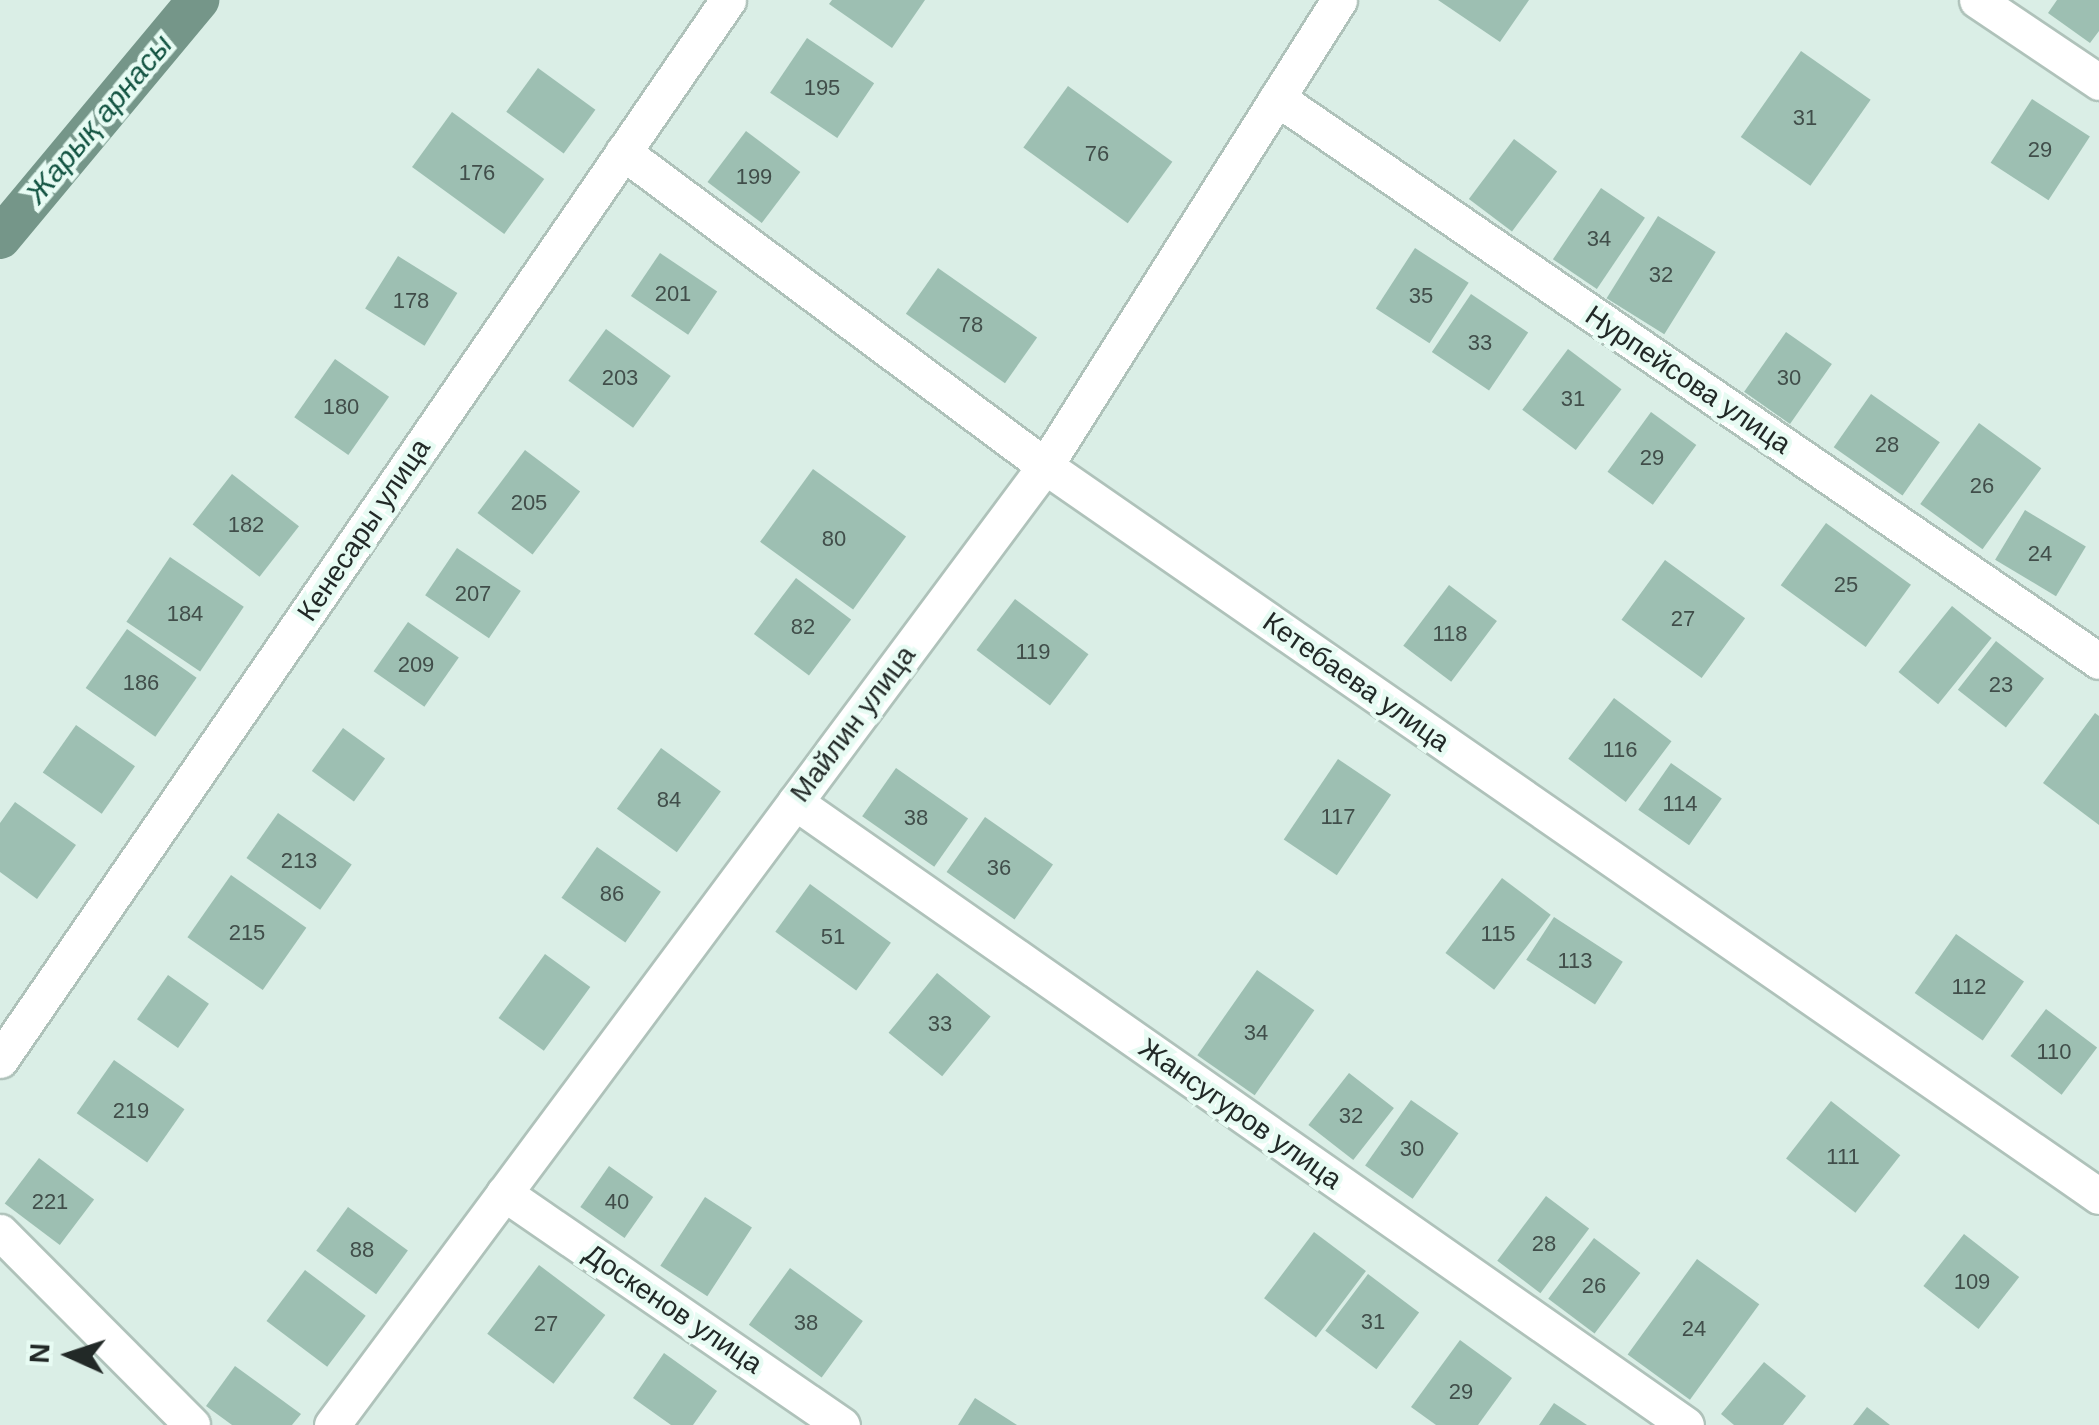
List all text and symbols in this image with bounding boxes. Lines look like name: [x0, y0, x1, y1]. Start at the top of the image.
water label: Жарық арнасы: [18, 27, 180, 211]
house number: 195: [804, 75, 840, 101]
house number: 31: [1793, 105, 1817, 131]
house number: 29: [2028, 137, 2052, 163]
house number: 76: [1085, 141, 1109, 167]
house number: 176: [459, 160, 495, 186]
house number: 199: [736, 164, 772, 190]
house number: 34: [1587, 226, 1611, 252]
house number: 32: [1649, 262, 1673, 288]
house number: 201: [655, 281, 691, 307]
house number: 35: [1409, 283, 1433, 309]
house number: 178: [393, 288, 429, 314]
street label: Нурпейсова улица: [1579, 299, 1797, 461]
house number: 78: [959, 312, 983, 338]
house number: 33: [1468, 330, 1492, 356]
house number: 203: [602, 365, 638, 391]
house number: 30: [1777, 365, 1801, 391]
house number: 31: [1561, 386, 1585, 412]
house number: 180: [323, 394, 359, 420]
street label: Кенесары улица: [291, 432, 437, 628]
house number: 28: [1875, 432, 1899, 458]
house number: 29: [1640, 445, 1664, 471]
house number: 26: [1970, 473, 1994, 499]
house number: 205: [511, 490, 547, 516]
house number: 182: [228, 512, 264, 538]
house number: 80: [822, 526, 846, 552]
house number: 24: [2028, 541, 2052, 567]
house number: 25: [1834, 572, 1858, 598]
house number: 207: [455, 581, 491, 607]
house number: 184: [167, 601, 203, 627]
street label: Кетебаева улица: [1256, 605, 1456, 759]
house number: 27: [1671, 606, 1695, 632]
house number: 82: [791, 614, 815, 640]
house number: 118: [1432, 621, 1468, 647]
street label: Майлин улица: [783, 639, 923, 809]
house number: 119: [1015, 639, 1051, 665]
house number: 209: [398, 652, 434, 678]
house number: 186: [123, 670, 159, 696]
house number: 23: [1989, 672, 2013, 698]
house number: 116: [1602, 737, 1638, 763]
house number: 84: [657, 787, 681, 813]
house number: 114: [1662, 791, 1698, 817]
house number: 117: [1320, 804, 1356, 830]
house number: 38: [904, 805, 928, 831]
house number: 213: [281, 848, 317, 874]
house number: 36: [987, 855, 1011, 881]
house number: 86: [600, 881, 624, 907]
house number: 215: [229, 920, 265, 946]
house number: 115: [1480, 921, 1516, 947]
house number: 51: [821, 924, 845, 950]
house number: 113: [1557, 948, 1593, 974]
house number: 112: [1951, 974, 1987, 1000]
house number: 33: [928, 1011, 952, 1037]
house number: 34: [1244, 1020, 1268, 1046]
street label: Жансугуров улица: [1132, 1031, 1348, 1197]
house number: 110: [2036, 1039, 2072, 1065]
house number: 219: [113, 1098, 149, 1124]
house number: 32: [1339, 1103, 1363, 1129]
house number: 30: [1400, 1136, 1424, 1162]
house number: 111: [1826, 1144, 1860, 1170]
house number: 221: [32, 1189, 68, 1215]
house number: 40: [605, 1189, 629, 1215]
house number: 28: [1532, 1231, 1556, 1257]
house number: 88: [350, 1237, 374, 1263]
street label: Доскенов улица: [578, 1237, 768, 1381]
house number: 109: [1954, 1269, 1990, 1295]
house number: 26: [1582, 1273, 1606, 1299]
north arrow: [20, 1305, 120, 1405]
house number: 31: [1361, 1309, 1385, 1335]
house number: 38: [794, 1310, 818, 1336]
house number: 27: [534, 1311, 558, 1337]
house number: 24: [1682, 1316, 1706, 1342]
text: N: [24, 1342, 56, 1364]
house number: 29: [1449, 1379, 1473, 1405]

